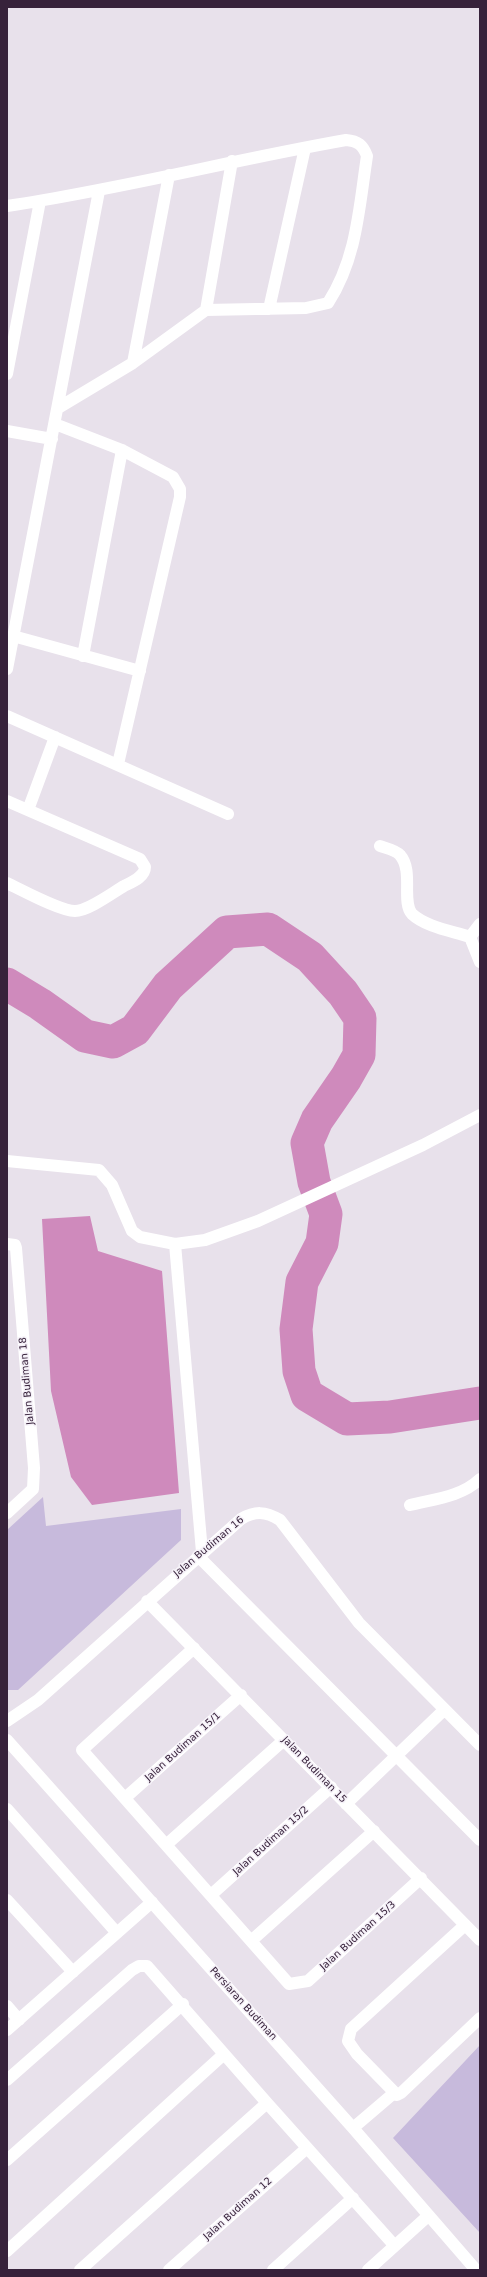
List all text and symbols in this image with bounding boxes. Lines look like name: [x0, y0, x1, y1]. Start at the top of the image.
street label: Jalan Budiman 18: [17, 1337, 37, 1425]
street label: Jalan Budiman 16: [171, 1514, 247, 1580]
street label: Jalan Budiman 15/1: [143, 1710, 223, 1784]
street label: Jalan Budiman 15: [279, 1734, 349, 1806]
street label: Jalan Budiman 15/2: [231, 1804, 311, 1878]
street label: Jalan Budiman 15/3: [318, 1899, 398, 1973]
street label: Persiaran Budiman: [207, 1965, 279, 2043]
street label: Jalan Budiman 12: [201, 2175, 275, 2243]

